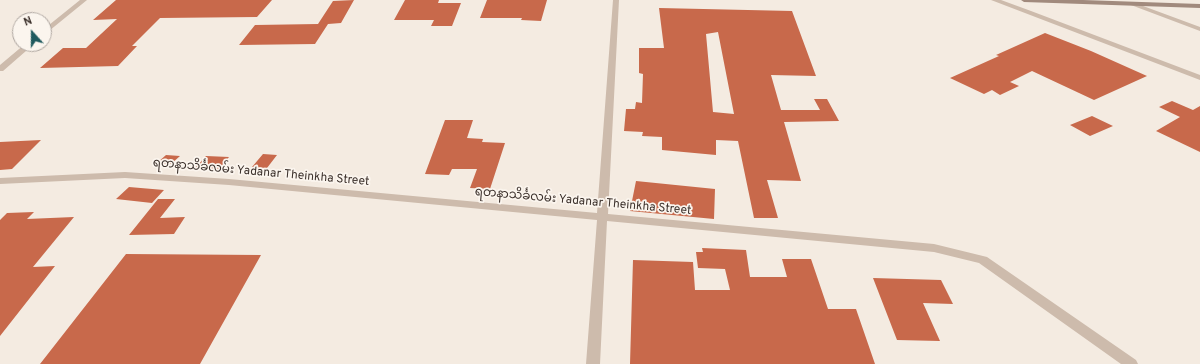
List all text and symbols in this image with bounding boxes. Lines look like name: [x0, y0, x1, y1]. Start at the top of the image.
north arrow: [12, 12, 52, 52]
text: N: [22, 14, 34, 30]
street label: ရတနာသိင်္ခလမ်း Yadanar Theinkha Street: [152, 156, 370, 190]
street label: ရတနာသိင်္ခလမ်း Yadanar Theinkha Street: [474, 185, 692, 219]

